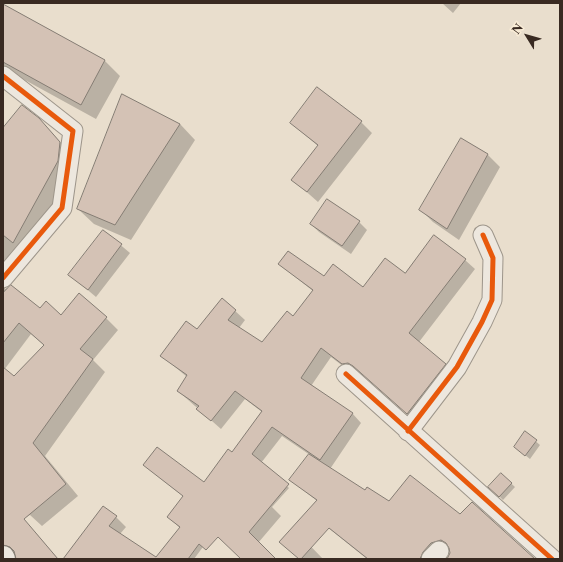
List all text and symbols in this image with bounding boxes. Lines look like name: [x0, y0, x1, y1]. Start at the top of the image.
north arrow: [507, 16, 547, 56]
text: N: [509, 21, 526, 37]

